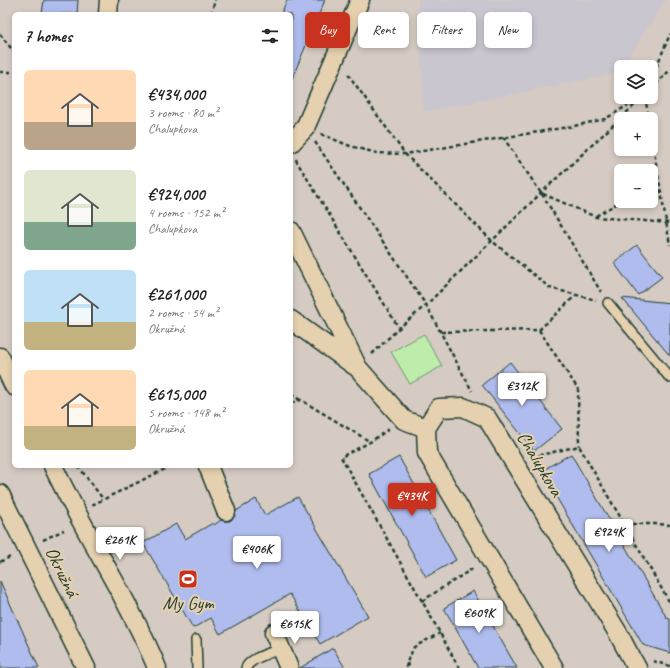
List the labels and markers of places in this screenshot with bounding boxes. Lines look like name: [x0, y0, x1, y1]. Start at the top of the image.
pin: €312K: [494, 373, 550, 407]
pin: €434K: [384, 483, 440, 517]
pin: €924K: [581, 519, 637, 553]
pin: €261K: [92, 527, 148, 561]
pin: €406K: [229, 536, 285, 570]
sports icon: My Gym: [177, 568, 199, 590]
place label: My Gym: [162, 591, 215, 615]
pin: €609K: [451, 600, 507, 634]
pin: €615K: [267, 611, 323, 645]

